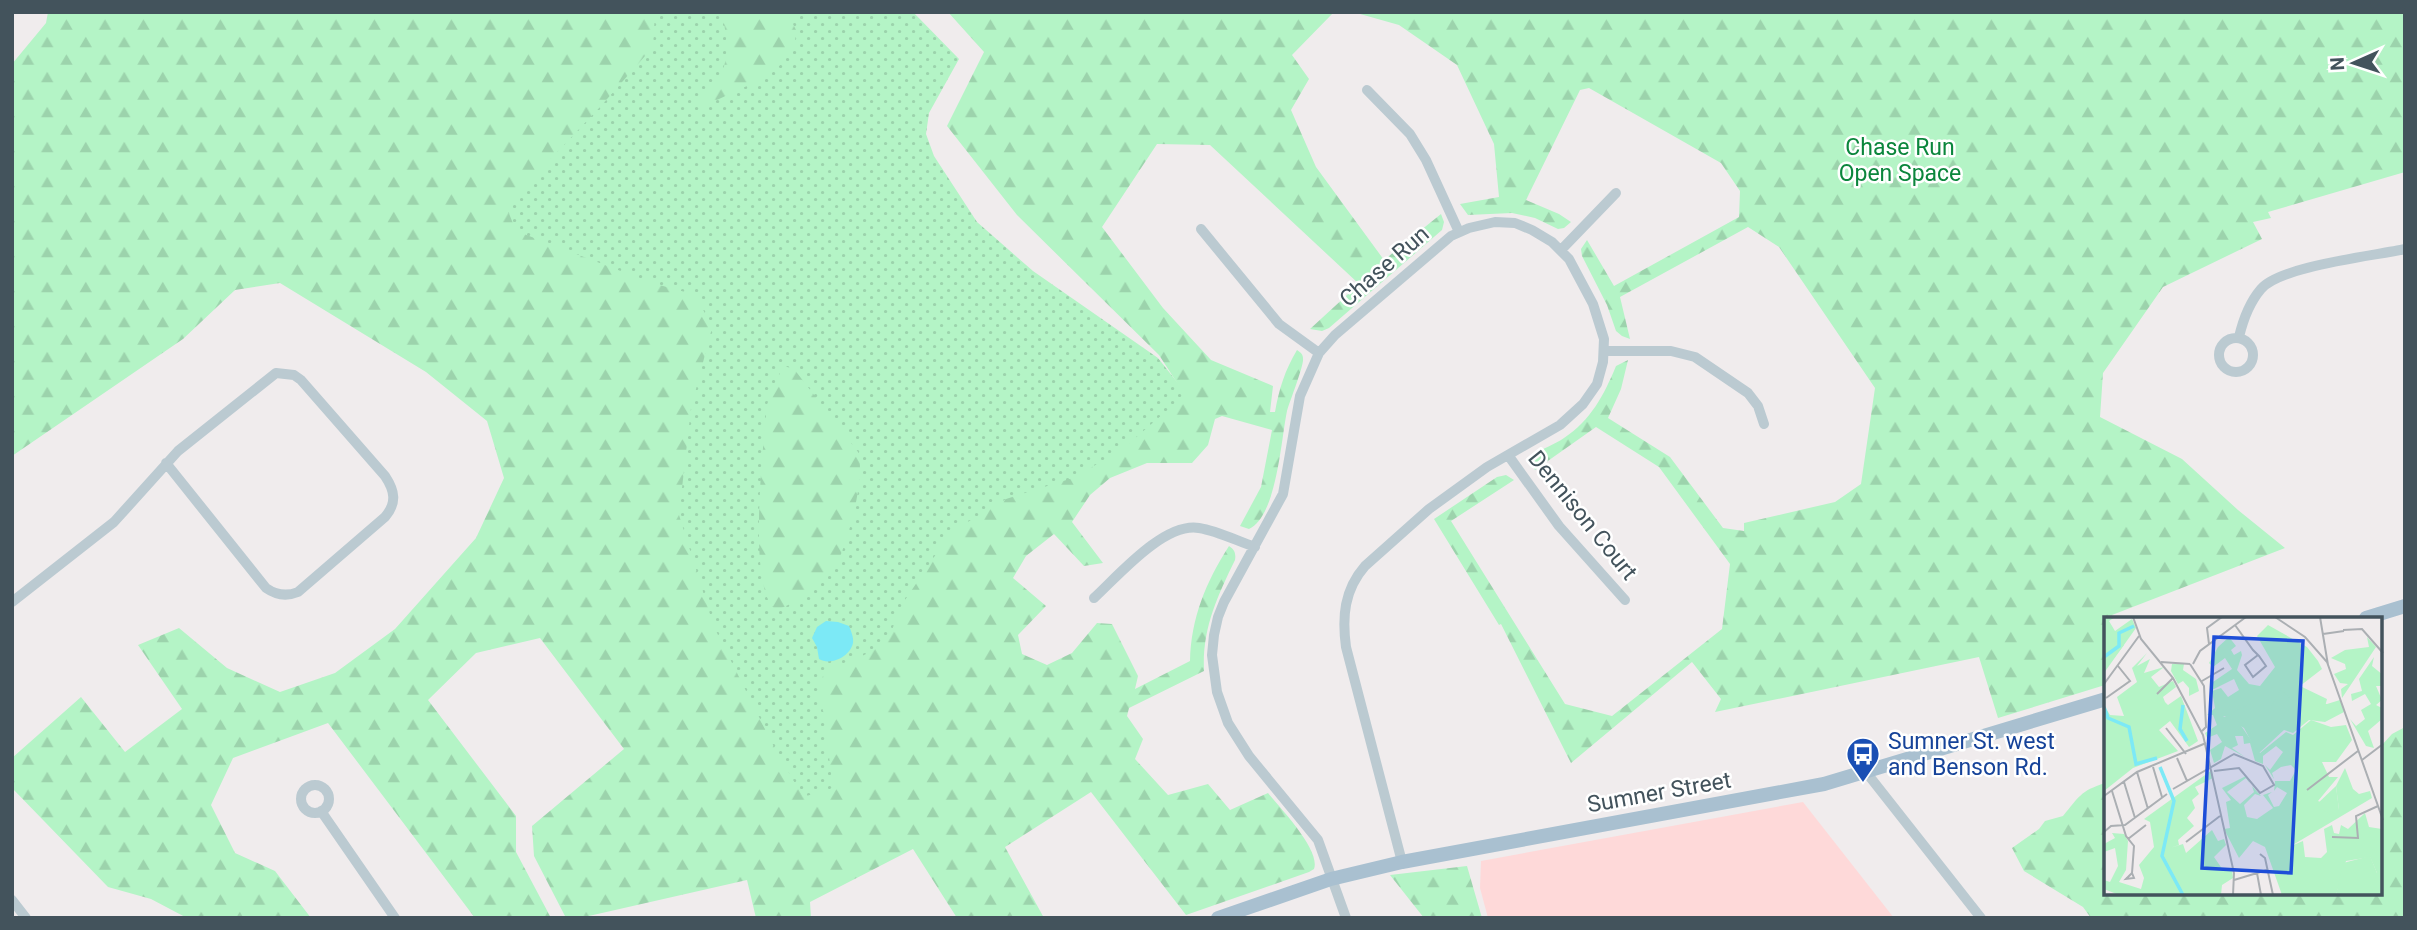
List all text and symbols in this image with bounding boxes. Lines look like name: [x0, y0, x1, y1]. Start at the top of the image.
north arrow: [2319, 28, 2389, 98]
text: N: [2326, 57, 2349, 71]
park label: Chase Run Open Space: [1839, 134, 1961, 187]
street label: Chase Run: [1334, 220, 1434, 312]
street label: Dennison Court: [1522, 445, 1643, 585]
inset map: [2104, 617, 2382, 895]
place label: Sumner St. west and Benson Rd.: [1888, 728, 2055, 781]
bus stop icon: Sumner St. west and Benson Rd.: [1844, 735, 1882, 784]
street label: Sumner Street: [1585, 767, 1733, 818]

